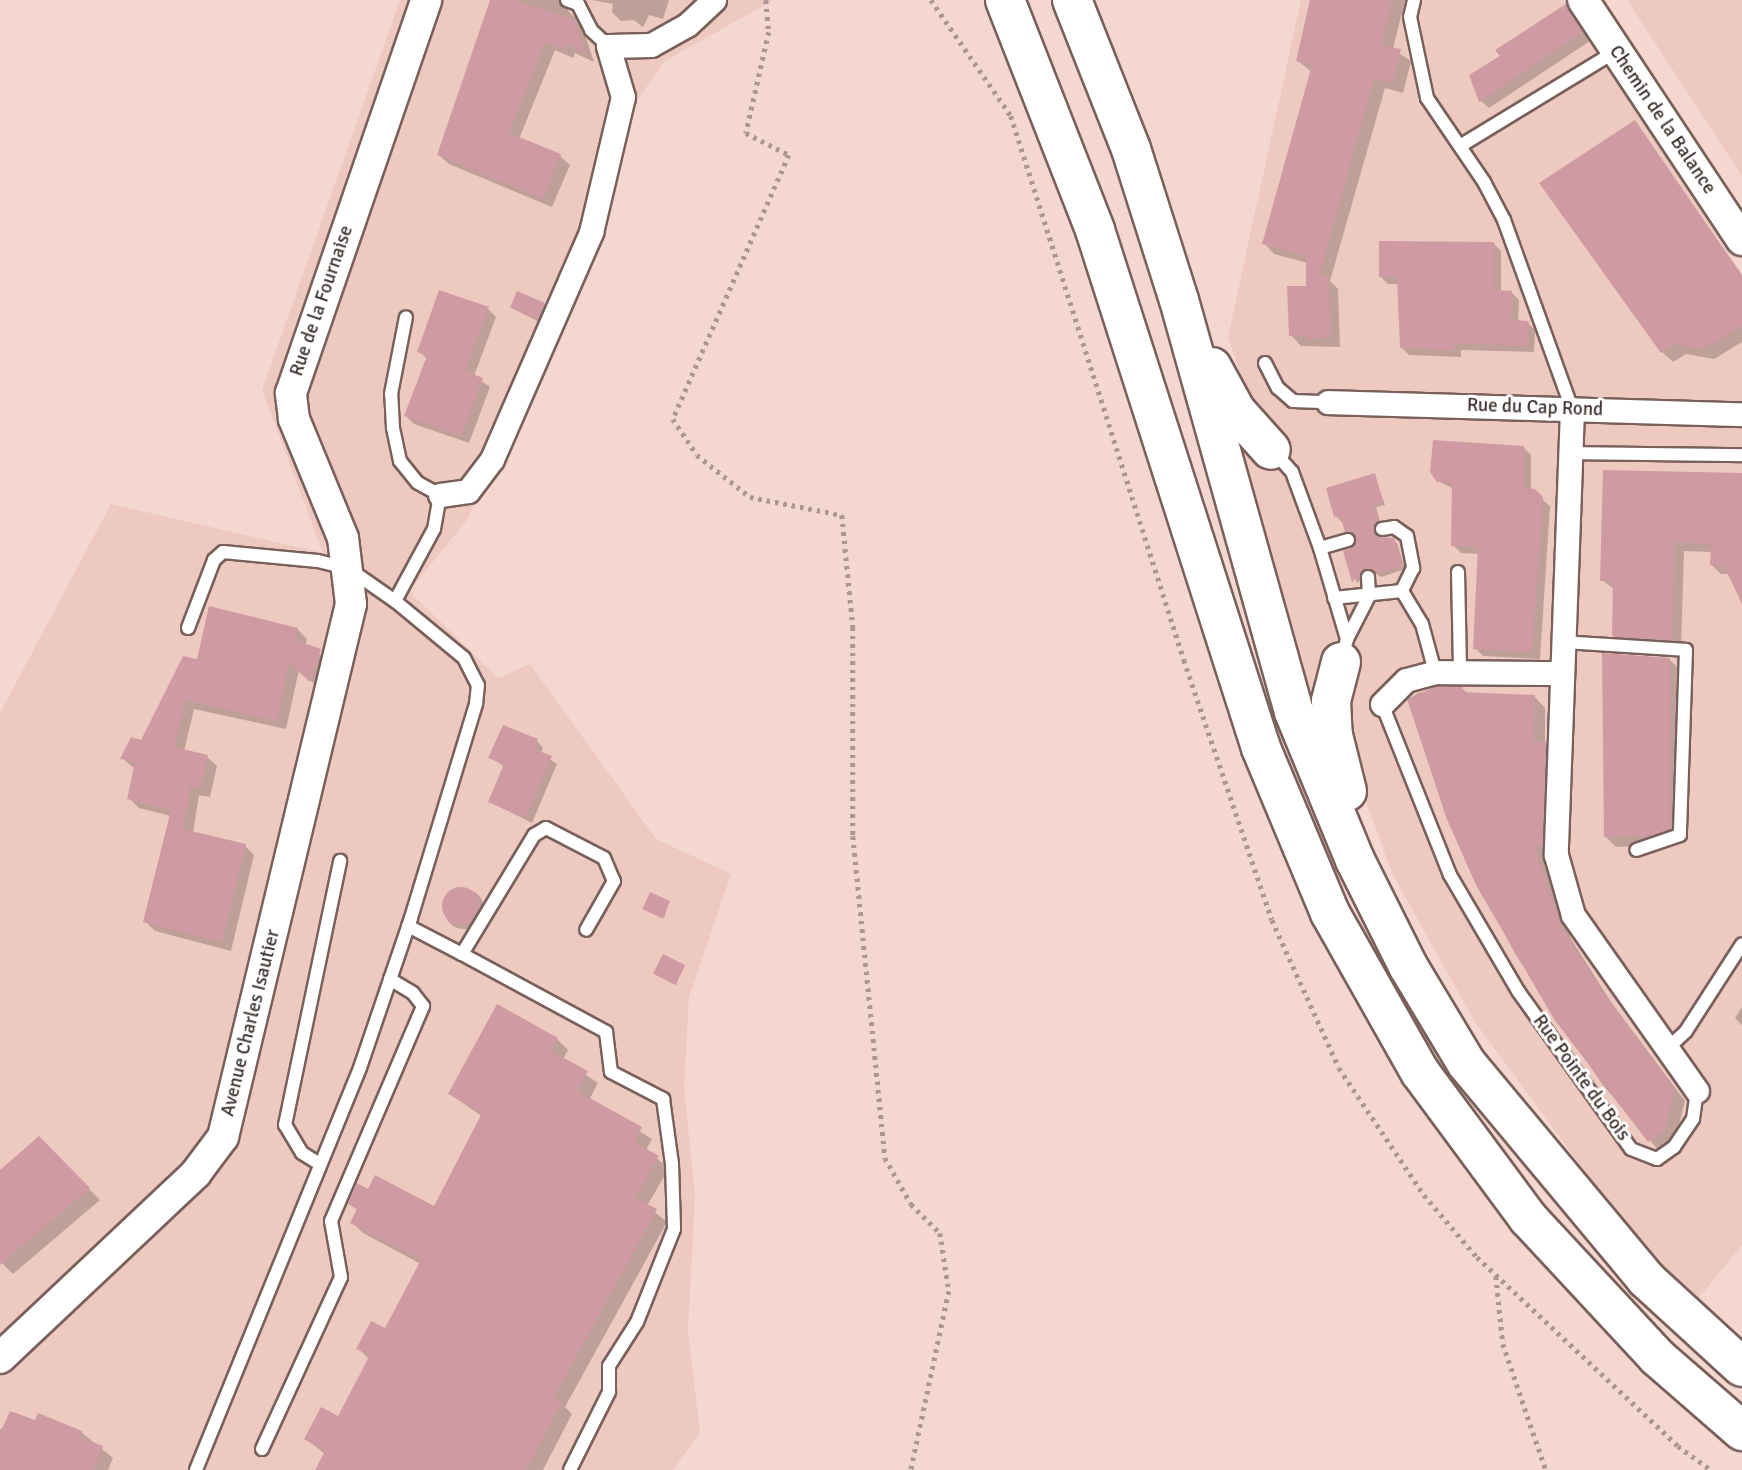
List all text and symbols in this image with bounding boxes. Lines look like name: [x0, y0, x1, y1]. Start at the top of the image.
street label: Chemin de la Balance: [1604, 41, 1720, 199]
street label: Rue de la Fournaise: [286, 223, 358, 379]
street label: Rue du Cap Rond: [1466, 394, 1604, 422]
street label: Avenue Charles Isautier: [217, 927, 285, 1119]
street label: Rue Pointe du Bois: [1528, 1010, 1634, 1146]

